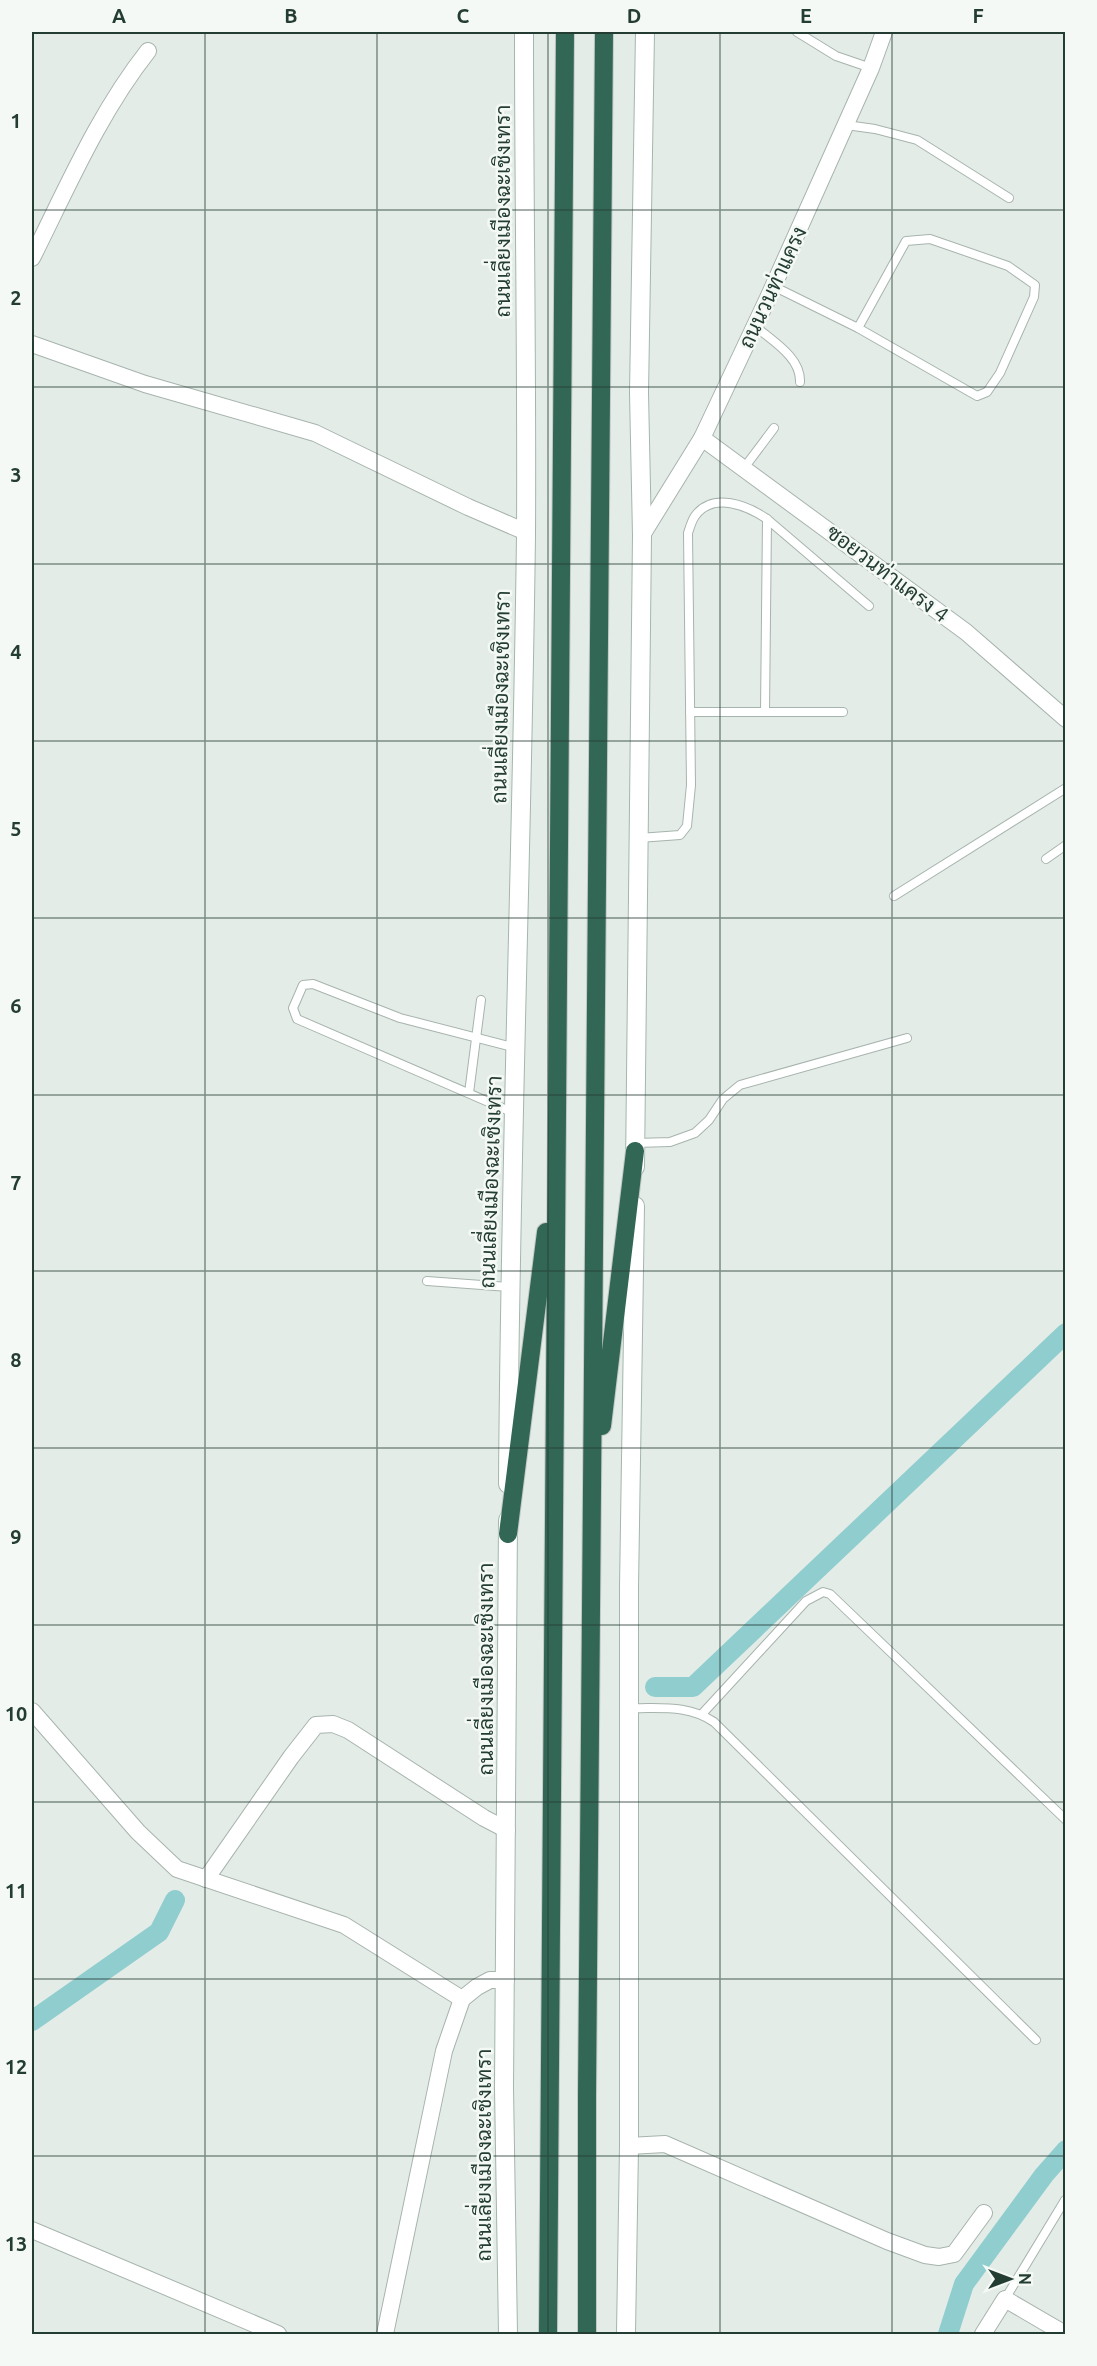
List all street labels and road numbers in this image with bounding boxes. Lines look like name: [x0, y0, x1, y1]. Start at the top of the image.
street label: ถนนเลี่ยงเมืองฉะเชิงเทรา: [483, 104, 514, 318]
street label: ถนนวนท่าแครง: [733, 222, 811, 352]
street label: ซอยวนท่าแครง 4: [822, 519, 954, 627]
street label: ถนนเลี่ยงเมืองฉะเชิงเทรา: [479, 590, 514, 804]
street label: ถนนเลี่ยงเมืองฉะเชิงเทรา: [467, 1075, 506, 1289]
street label: ถนนเลี่ยงเมืองฉะเชิงเทรา: [466, 1562, 497, 1776]
street label: ถนนเลี่ยงเมืองฉะเชิงเทรา: [464, 2048, 495, 2262]

